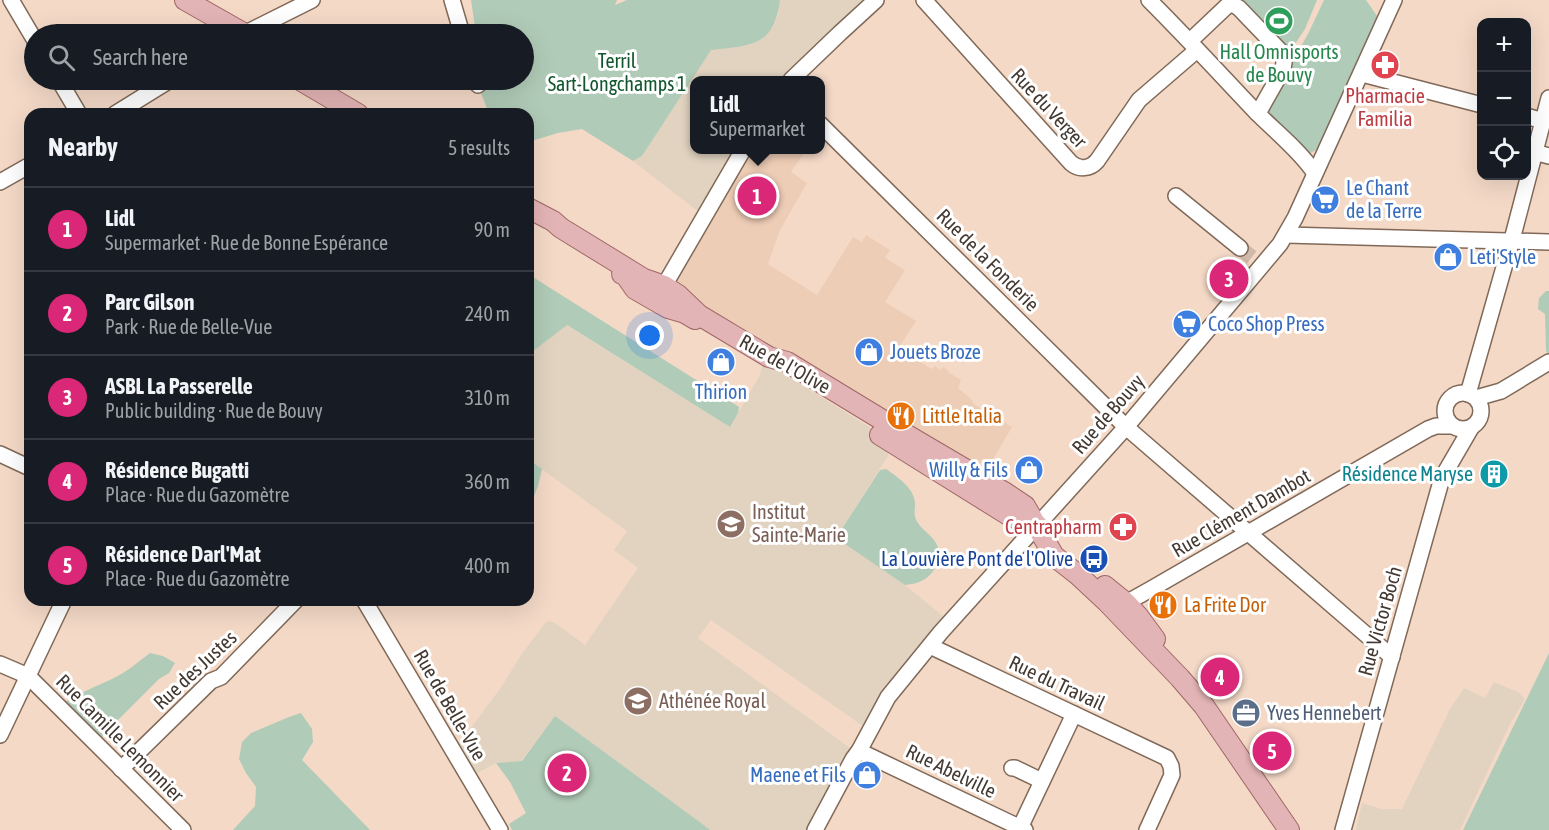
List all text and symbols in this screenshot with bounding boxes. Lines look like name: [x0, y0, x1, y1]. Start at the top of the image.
sports icon: Hall Omnisports de Bouvy: [1263, 5, 1295, 37]
map controls: [1477, 18, 1531, 180]
button: +: [1477, 18, 1531, 72]
search box: [24, 24, 534, 90]
place label: Hall Omnisports de Bouvy: [1219, 40, 1339, 86]
icon: search: [45, 41, 78, 74]
text: Search here: [93, 44, 188, 70]
park label: Terril Sart-Longchamps 1: [548, 49, 686, 95]
pharmacy icon: Pharmacie Familia: [1369, 49, 1401, 81]
street label: Rue du Verger: [1007, 63, 1093, 153]
button: −: [1477, 72, 1531, 126]
popup: [690, 76, 825, 154]
place label: Pharmacie Familia: [1345, 84, 1425, 130]
text: Lidl: [710, 91, 740, 117]
text: Supermarket: [710, 117, 805, 140]
button: locate: [1477, 126, 1531, 180]
text: Nearby: [48, 132, 118, 162]
text: 5 results: [448, 136, 510, 159]
pin: 1: [738, 174, 777, 218]
place label: Le Chant de la Terre: [1346, 176, 1422, 222]
supermarket icon: Le Chant de la Terre: [1309, 184, 1341, 216]
street label: Rue de la Fonderie: [932, 204, 1044, 316]
text: Lidl: [105, 205, 135, 231]
text: 1: [63, 218, 72, 241]
text: 90 m: [474, 218, 510, 241]
text: Supermarket · Rue de Bonne Espérance: [105, 231, 388, 254]
shop icon: Leti'Style: [1432, 241, 1464, 273]
place label: Leti'Style: [1469, 245, 1536, 268]
pin: 3: [1210, 256, 1248, 302]
text: Parc Gilson: [105, 289, 195, 315]
text: 2: [63, 302, 72, 325]
text: 240 m: [465, 302, 510, 325]
supermarket icon: Coco Shop Press: [1171, 308, 1203, 340]
place label: Coco Shop Press: [1208, 312, 1325, 335]
text: Park · Rue de Belle-Vue: [105, 315, 272, 338]
your location: [635, 321, 664, 350]
street label: Rue de l'Olive: [736, 329, 835, 398]
shop icon: Jouets Broze: [853, 336, 885, 368]
place label: Jouets Broze: [890, 340, 981, 363]
shop icon: Thirion: [705, 346, 737, 378]
street label: Rue de Bouvy: [1067, 369, 1148, 458]
text: ASBL La Passerelle: [105, 373, 253, 399]
place label: Thirion: [695, 380, 747, 403]
text: 3: [63, 386, 72, 409]
text: 310 m: [465, 386, 510, 409]
text: Public building · Rue de Bouvy: [105, 399, 323, 422]
restaurant icon: Little Italia: [885, 400, 917, 432]
place label: Little Italia: [922, 404, 1002, 427]
shop icon: Willy & Fils: [1013, 454, 1045, 486]
text: Résidence Bugatti: [105, 457, 249, 483]
place label: Willy & Fils: [929, 458, 1008, 481]
building icon: Résidence Maryse: [1478, 458, 1510, 490]
place label: Résidence Maryse: [1342, 462, 1473, 485]
street label: Rue Clément Dambot: [1167, 464, 1314, 561]
text: 4: [63, 470, 72, 493]
text: 360 m: [465, 470, 510, 493]
text: Place · Rue du Gazomètre: [105, 483, 290, 506]
place label: Institut Sainte-Marie: [752, 500, 846, 546]
school or university icon: Institut Sainte-Marie: [715, 508, 747, 540]
pharmacy icon: Centrapharm: [1107, 511, 1139, 543]
place label: Centrapharm: [1005, 515, 1102, 538]
text: Résidence Darl'Mat: [105, 541, 261, 567]
bus stop icon: La Louvière Pont de l'Olive: [1078, 543, 1110, 575]
place label: La Louvière Pont de l'Olive: [881, 547, 1073, 570]
text: 5: [63, 554, 72, 577]
text: 400 m: [465, 554, 510, 577]
street label: Rue Victor Boch: [1353, 563, 1406, 678]
text: Place · Rue du Gazomètre: [105, 567, 290, 590]
restaurant icon: La Frite Dor: [1147, 589, 1179, 621]
place label: La Frite Dor: [1184, 593, 1267, 616]
street label: Rue des Justes: [149, 626, 241, 714]
street label: Rue de Belle-Vue: [409, 645, 491, 764]
street label: Rue du Travail: [1006, 650, 1109, 715]
pin: 4: [1200, 654, 1240, 700]
street label: Rue Camille Lemonnier: [52, 669, 190, 807]
school or university icon: Athénée Royal: [622, 685, 654, 717]
place label: Athénée Royal: [659, 689, 766, 712]
office icon: Yves Hennebert: [1230, 697, 1262, 729]
place label: Yves Hennebert: [1267, 701, 1382, 724]
pin: 5: [1252, 728, 1292, 774]
street label: Rue Abelville: [902, 739, 1000, 802]
pin: 2: [548, 750, 586, 796]
shop icon: Maene et Fils: [851, 759, 883, 791]
place label: Maene et Fils: [750, 763, 846, 786]

